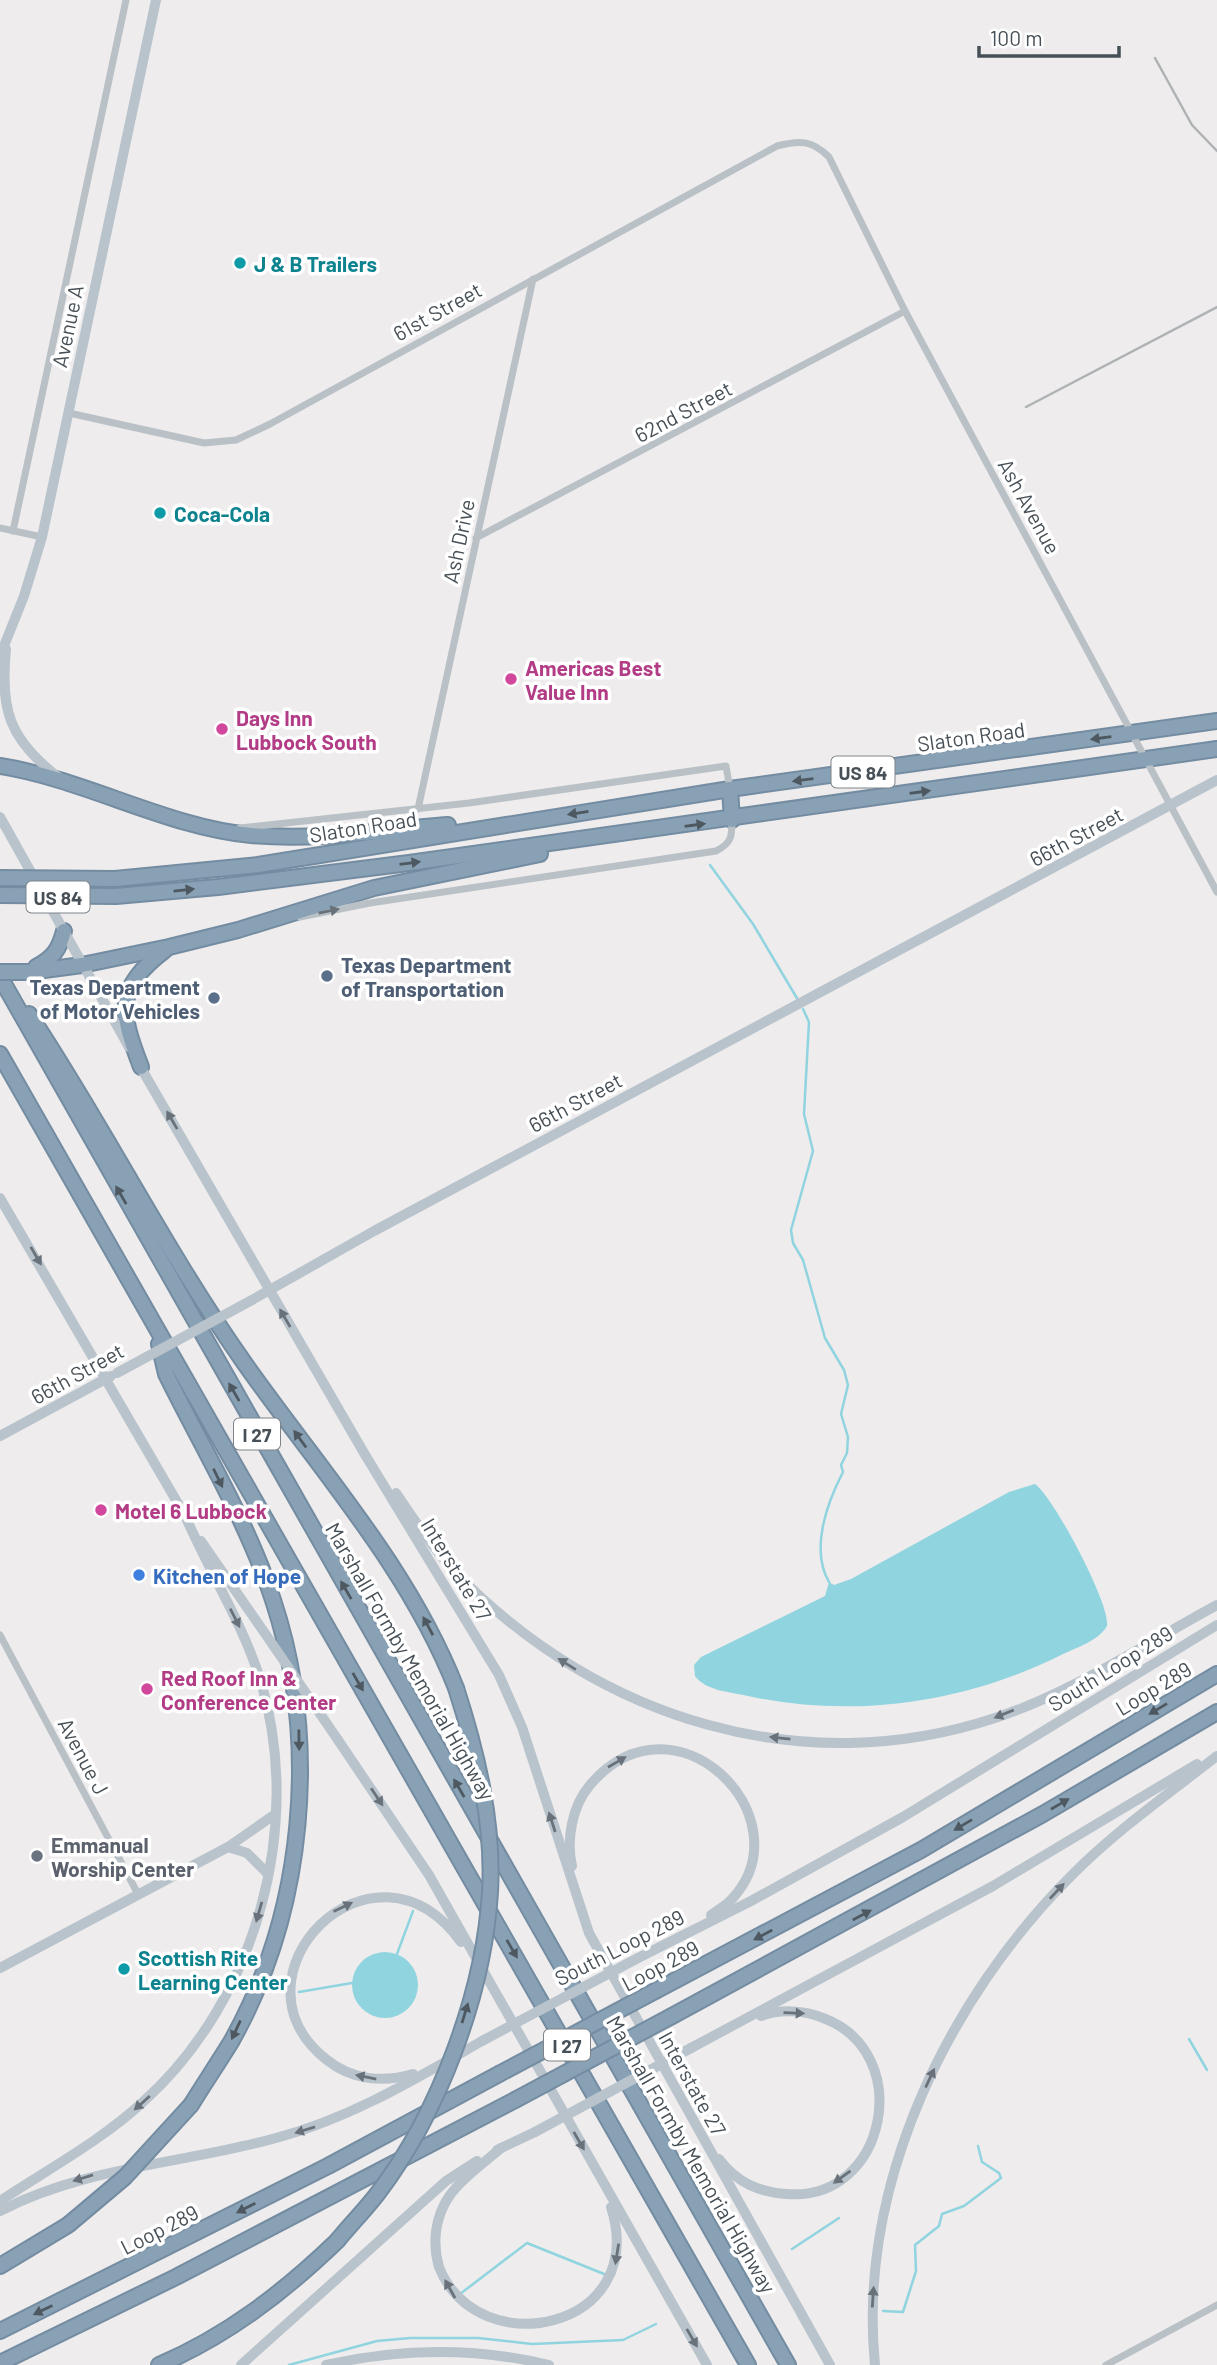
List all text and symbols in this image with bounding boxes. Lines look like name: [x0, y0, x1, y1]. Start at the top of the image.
scale bar: [979, 14, 1119, 58]
text: 100 m: [990, 25, 1043, 50]
place label: J & B Trailers: [254, 251, 377, 276]
marker: J & B Trailers: [232, 255, 248, 271]
street label: 61st Street: [389, 277, 485, 345]
street label: Avenue A: [46, 282, 88, 370]
street label: 62nd Street: [630, 375, 736, 447]
street label: Ash Avenue: [994, 454, 1066, 558]
street label: Ash Drive: [437, 497, 479, 585]
place label: Coca-Cola: [174, 501, 270, 526]
marker: Coca-Cola: [152, 505, 168, 521]
place label: Americas Best Value Inn: [525, 655, 661, 704]
marker: Americas Best Value Inn: [503, 671, 519, 687]
place label: Days Inn Lubbock South: [236, 705, 377, 754]
street label: Slaton Road: [916, 716, 1026, 756]
marker: Days Inn Lubbock South: [214, 721, 230, 737]
one-way arrow: [1090, 733, 1112, 744]
road number: US 84: [832, 757, 894, 788]
one-way arrow: [792, 774, 814, 785]
one-way arrow: [909, 787, 931, 798]
street label: 66th Street: [1025, 801, 1127, 871]
street label: Slaton Road: [307, 805, 419, 847]
one-way arrow: [567, 808, 589, 819]
one-way arrow: [684, 819, 706, 830]
one-way arrow: [400, 858, 422, 869]
road number: US 84: [27, 882, 90, 912]
one-way arrow: [174, 885, 196, 896]
one-way arrow: [318, 906, 340, 917]
place label: Texas Department of Transportation: [341, 952, 512, 1001]
marker: Texas Department of Transportation: [319, 968, 335, 984]
place label: Texas Department of Motor Vehicles: [29, 974, 200, 1023]
marker: Texas Department of Motor Vehicles: [206, 990, 222, 1006]
street label: 66th Street: [524, 1067, 626, 1137]
one-way arrow: [166, 1111, 178, 1130]
one-way arrow: [115, 1185, 127, 1204]
one-way arrow: [30, 1246, 42, 1265]
one-way arrow: [279, 1308, 291, 1327]
street label: 66th Street: [26, 1337, 128, 1409]
one-way arrow: [228, 1383, 240, 1402]
road number: I 27: [234, 1418, 280, 1450]
one-way arrow: [293, 1430, 307, 1448]
one-way arrow: [212, 1468, 223, 1488]
place label: Motel 6 Lubbock: [115, 1498, 267, 1523]
marker: Motel 6 Lubbock: [93, 1502, 109, 1518]
street label: Interstate 27: [417, 1513, 497, 1625]
street label: Marshall Formby Memorial Highway: [321, 1518, 501, 1804]
place label: Kitchen of Hope: [153, 1563, 301, 1588]
marker: Kitchen of Hope: [131, 1567, 147, 1583]
one-way arrow: [340, 1580, 352, 1600]
one-way arrow: [228, 1609, 240, 1629]
one-way arrow: [422, 1617, 434, 1636]
street label: South Loop 289: [1043, 1620, 1177, 1716]
street label: Loop 289: [1111, 1656, 1195, 1720]
one-way arrow: [557, 1657, 577, 1670]
place label: Red Roof Inn & Conference Center: [161, 1665, 336, 1714]
one-way arrow: [352, 1673, 365, 1692]
marker: Red Roof Inn & Conference Center: [139, 1681, 155, 1697]
one-way arrow: [1149, 1703, 1168, 1715]
one-way arrow: [993, 1709, 1014, 1720]
street label: Avenue J: [53, 1713, 115, 1799]
one-way arrow: [293, 1729, 305, 1751]
one-way arrow: [768, 1733, 790, 1744]
one-way arrow: [607, 1757, 627, 1769]
one-way arrow: [453, 1778, 465, 1797]
one-way arrow: [370, 1787, 383, 1806]
one-way arrow: [1051, 1798, 1070, 1810]
one-way arrow: [546, 1811, 557, 1832]
one-way arrow: [953, 1819, 972, 1832]
place label: Emmanual Worship Center: [51, 1832, 194, 1881]
marker: Emmanual Worship Center: [29, 1848, 45, 1864]
one-way arrow: [1049, 1883, 1065, 1900]
one-way arrow: [254, 1901, 264, 1922]
one-way arrow: [333, 1902, 353, 1913]
street label: South Loop 289: [550, 1904, 688, 1990]
one-way arrow: [852, 1909, 872, 1921]
one-way arrow: [753, 1929, 773, 1940]
street label: Loop 289: [617, 1934, 703, 1996]
one-way arrow: [506, 1940, 518, 1959]
place label: Scottish Rite Learning Center: [138, 1945, 288, 1994]
marker: Scottish Rite Learning Center: [116, 1961, 132, 1977]
one-way arrow: [461, 2003, 471, 2024]
one-way arrow: [783, 2007, 805, 2018]
street label: Marshall Formby Memorial Highway: [602, 2011, 782, 2297]
one-way arrow: [230, 2020, 242, 2040]
street label: Interstate 27: [654, 2027, 732, 2139]
road number: I 27: [544, 2030, 590, 2060]
one-way arrow: [924, 2068, 936, 2088]
one-way arrow: [355, 2071, 377, 2082]
one-way arrow: [133, 2095, 151, 2111]
one-way arrow: [294, 2125, 315, 2136]
one-way arrow: [573, 2131, 585, 2150]
one-way arrow: [833, 2170, 851, 2184]
one-way arrow: [72, 2173, 93, 2183]
street label: Loop 289: [116, 2199, 202, 2259]
one-way arrow: [236, 2202, 256, 2214]
one-way arrow: [611, 2243, 622, 2265]
one-way arrow: [444, 2279, 456, 2298]
one-way arrow: [868, 2286, 879, 2308]
one-way arrow: [33, 2304, 53, 2316]
one-way arrow: [686, 2328, 698, 2348]

